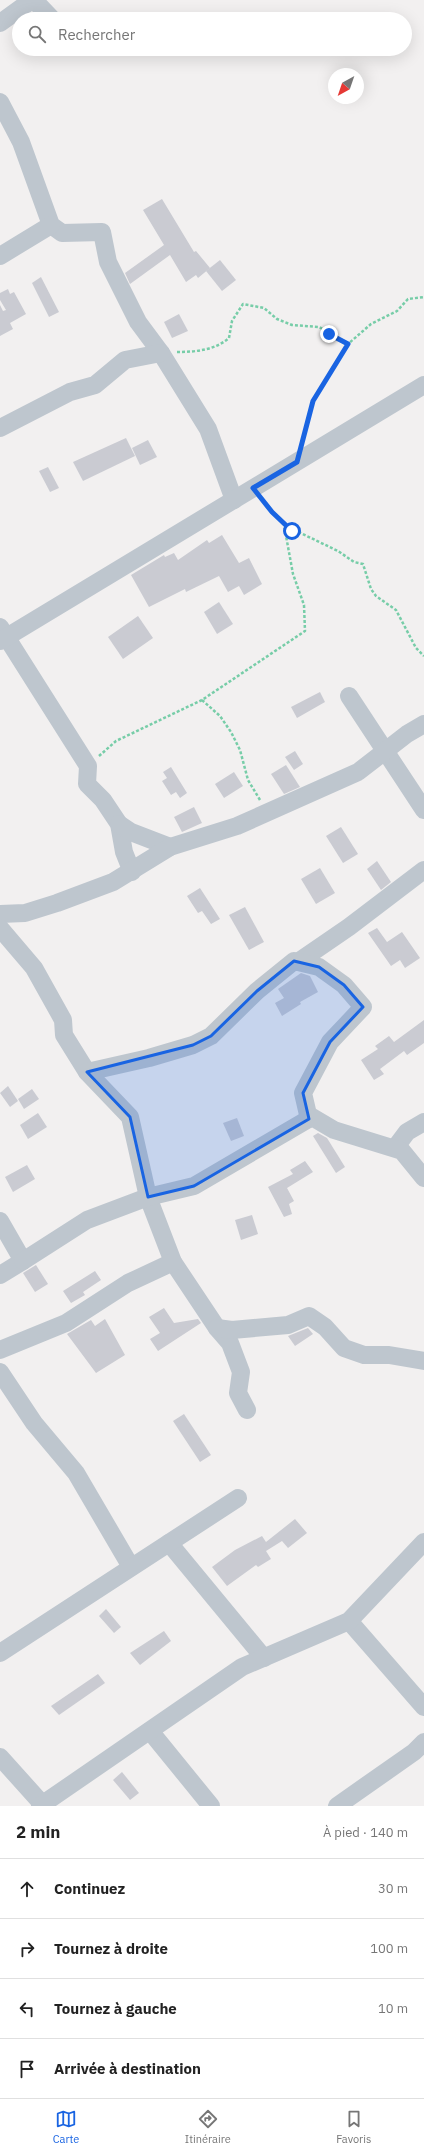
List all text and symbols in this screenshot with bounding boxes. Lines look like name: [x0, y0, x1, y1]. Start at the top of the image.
search box: [12, 12, 412, 56]
icon: search: [26, 23, 48, 45]
text: Rechercher: [58, 25, 135, 44]
north arrow: [328, 68, 364, 104]
route end: [320, 325, 338, 343]
route start: [283, 522, 301, 540]
text: 2 min: [16, 1821, 60, 1843]
text: À pied · 140 m: [323, 1824, 408, 1841]
icon: ahead: [16, 1878, 38, 1900]
text: Continuez: [54, 1879, 125, 1898]
text: 30 m: [378, 1880, 408, 1897]
icon: right: [16, 1938, 38, 1960]
text: Tournez à droite: [54, 1939, 168, 1958]
text: 100 m: [370, 1940, 408, 1957]
icon: left: [16, 1998, 38, 2020]
text: Tournez à gauche: [54, 1999, 177, 2018]
text: 10 m: [378, 2000, 408, 2017]
icon: arrive: [16, 2058, 38, 2080]
text: Arrivée à destination: [54, 2059, 201, 2078]
tab: Carte: [53, 2108, 79, 2146]
tab: Itinéraire: [185, 2108, 231, 2146]
tab: Favoris: [336, 2108, 371, 2146]

